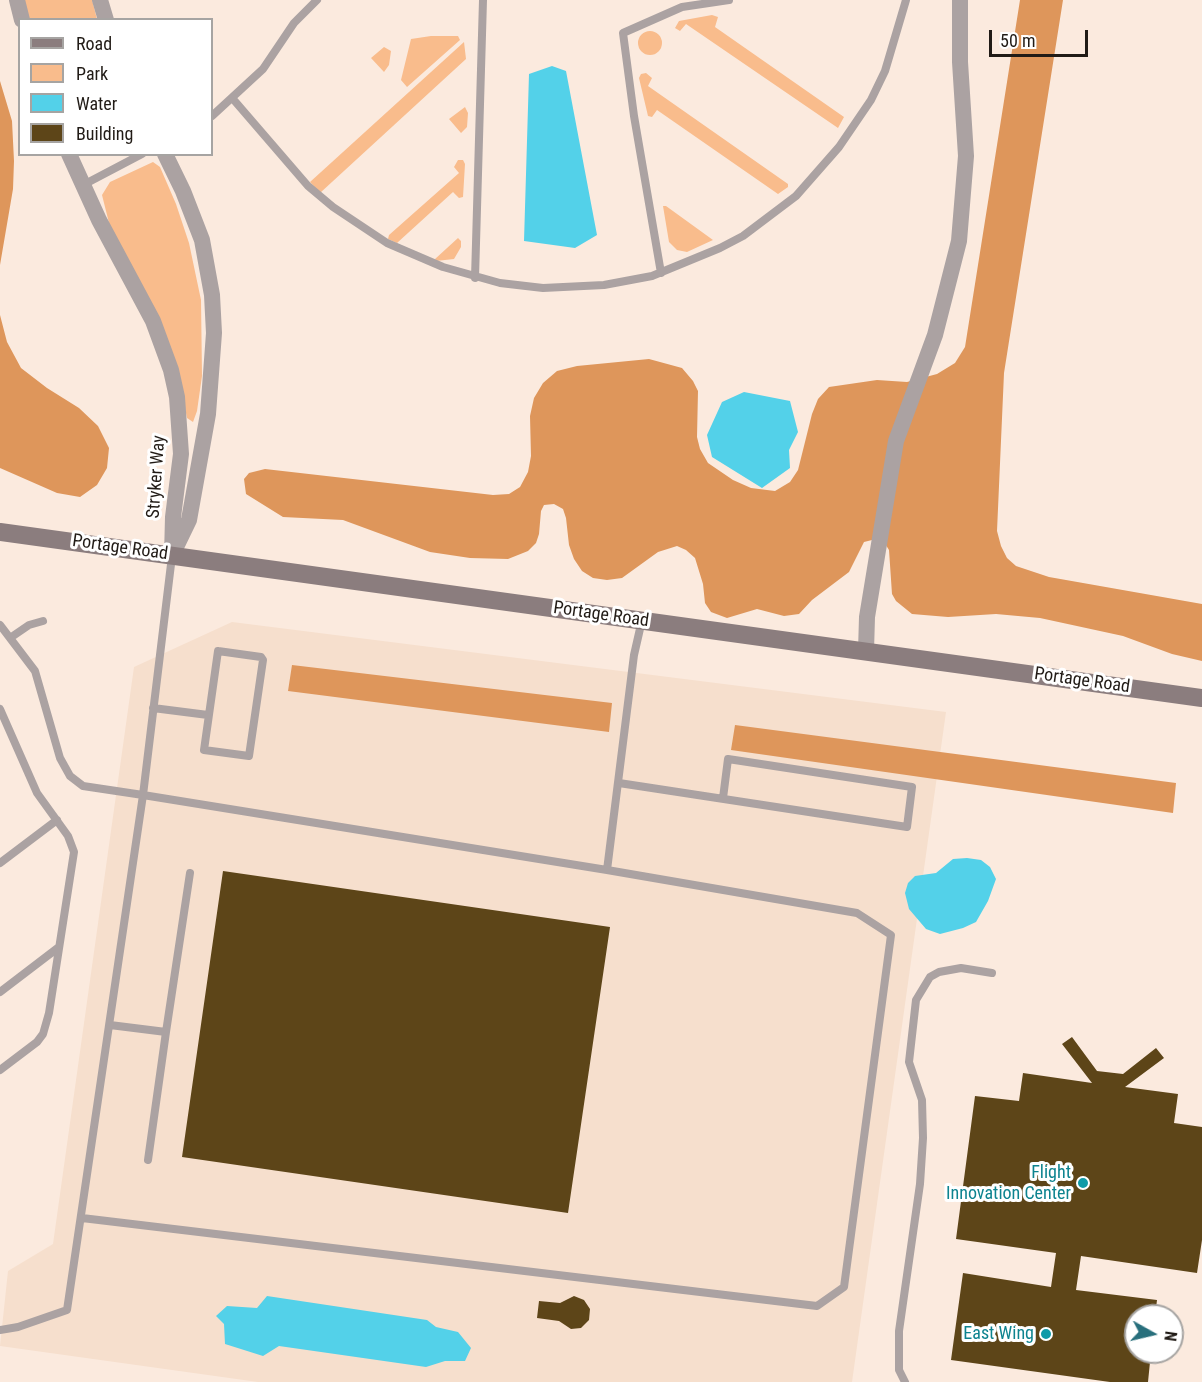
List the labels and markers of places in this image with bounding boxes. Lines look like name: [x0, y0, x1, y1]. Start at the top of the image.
place label: Flight Innovation Center: [946, 1162, 1071, 1204]
marker: Flight Innovation Center: [1076, 1176, 1090, 1190]
place label: East Wing: [963, 1323, 1034, 1345]
marker: East Wing: [1039, 1327, 1053, 1341]

